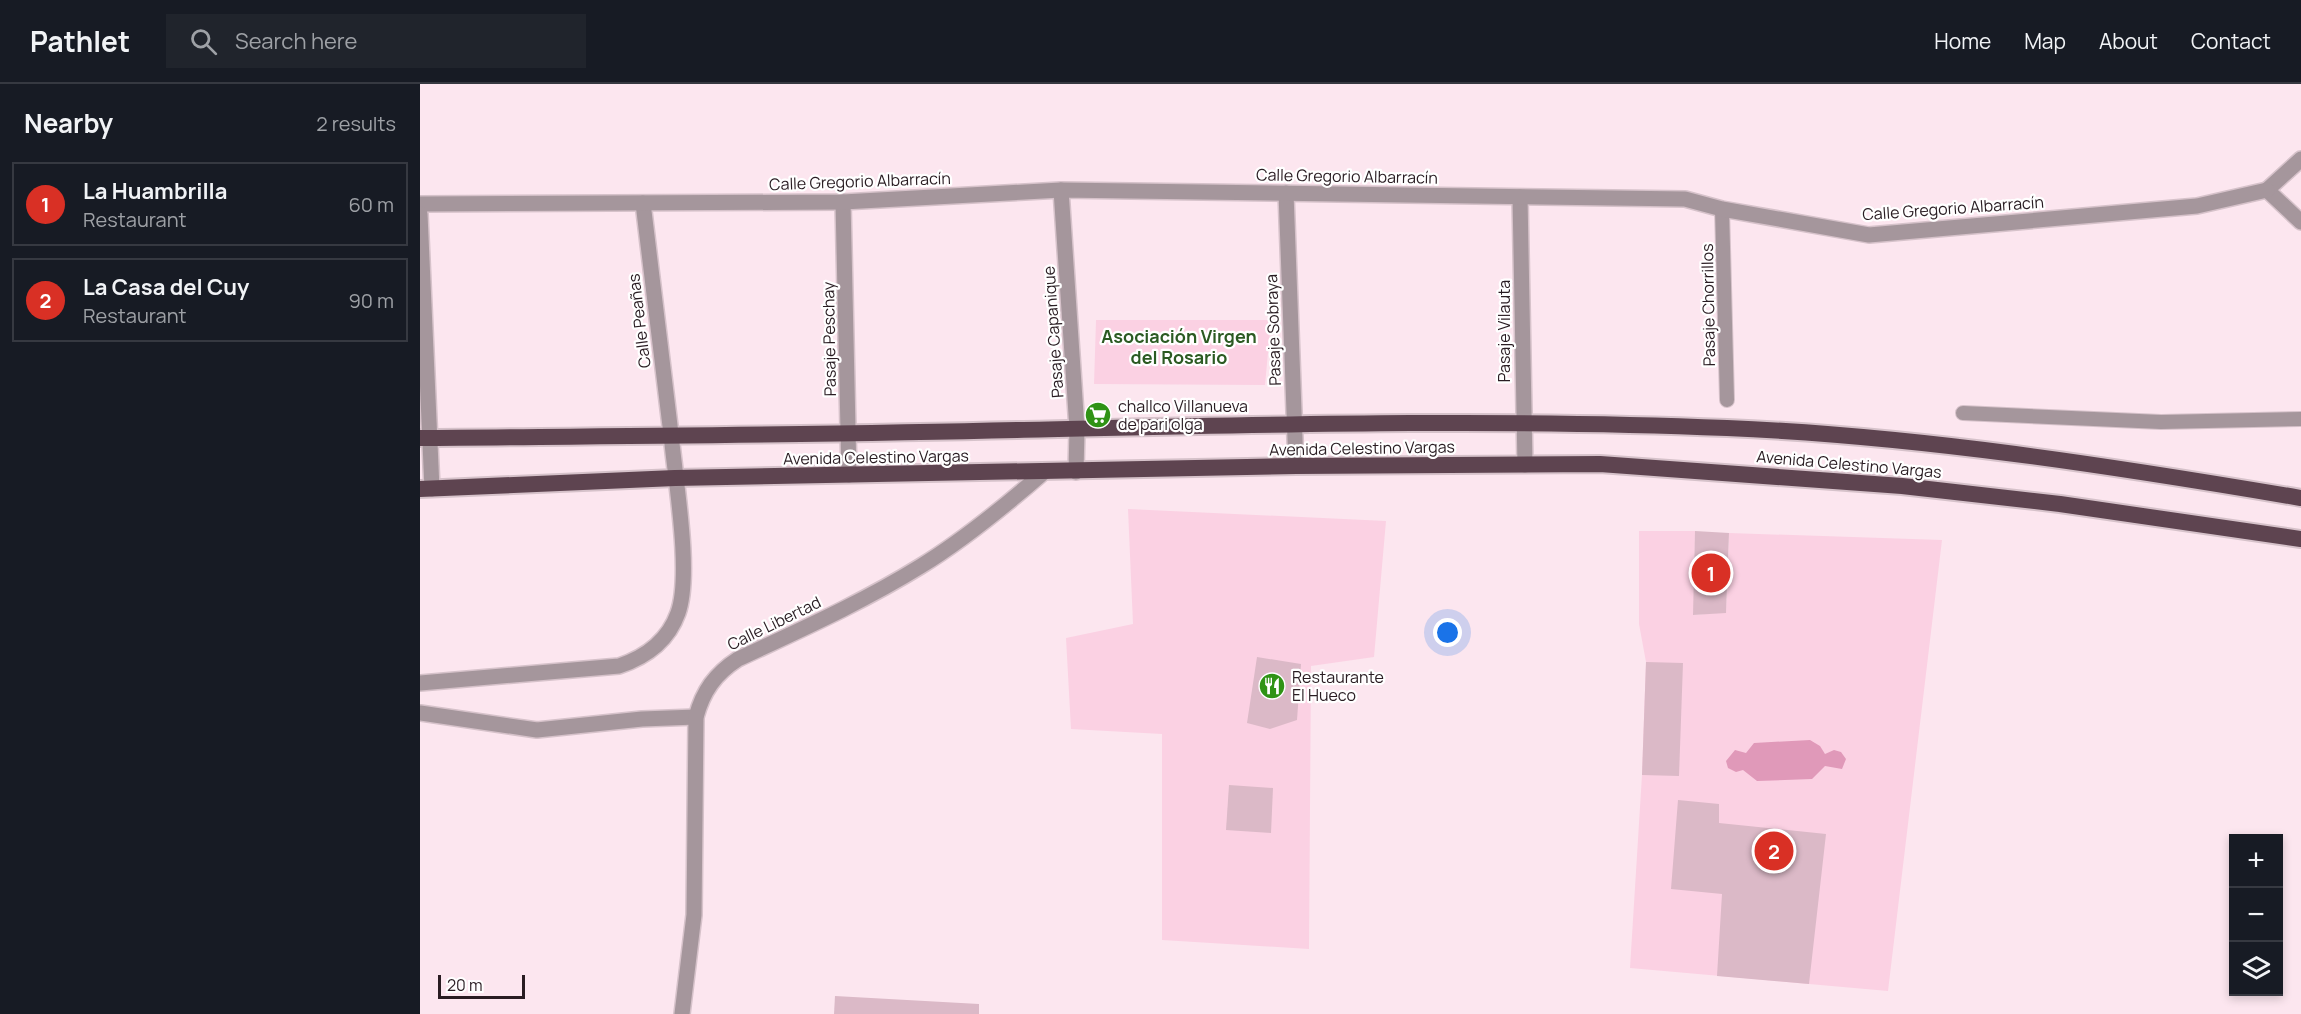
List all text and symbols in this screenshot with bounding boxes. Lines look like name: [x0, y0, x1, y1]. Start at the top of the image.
search box: [166, 14, 586, 68]
text: Pathlet: [30, 22, 130, 60]
icon: search: [187, 25, 220, 58]
text: Search here: [235, 26, 357, 56]
text: Home: [1934, 27, 1991, 55]
text: Map: [2024, 27, 2066, 55]
text: About: [2099, 27, 2158, 55]
text: Contact: [2191, 27, 2271, 55]
text: Nearby: [24, 105, 113, 141]
text: 2 results: [316, 110, 396, 137]
street label: Calle Gregorio Albarracín: [1256, 163, 1438, 189]
street label: Calle Gregorio Albarracín: [769, 167, 951, 195]
text: La Huambrilla: [83, 176, 227, 206]
text: 1: [41, 191, 50, 218]
text: 60 m: [348, 191, 394, 218]
street label: Calle Gregorio Albarracín: [1862, 191, 2044, 225]
text: Restaurant: [83, 206, 187, 233]
street label: Pasaje Chorrillos: [1696, 243, 1720, 367]
street label: Pasaje Capanique: [1037, 265, 1069, 399]
text: La Casa del Cuy: [83, 272, 249, 302]
street label: Calle Peañas: [622, 273, 656, 369]
street label: Pasaje Sobraya: [1260, 274, 1286, 386]
street label: Pasaje Vilauta: [1493, 280, 1515, 382]
street label: Pasaje Peschay: [817, 281, 841, 396]
text: 2: [40, 287, 51, 314]
text: 90 m: [348, 287, 394, 314]
text: Restaurant: [83, 302, 187, 329]
district label: Asociación Virgen del Rosario: [1101, 324, 1257, 369]
place label: challco Villanueva de pari olga: [1118, 395, 1248, 435]
supermarket icon: challco Villanueva de pari olga: [1083, 400, 1113, 430]
street label: Avenida Celestino Vargas: [1269, 435, 1455, 461]
street label: Avenida Celestino Vargas: [783, 444, 969, 470]
street label: Avenida Celestino Vargas: [1755, 445, 1943, 483]
pin: 1: [1692, 550, 1730, 596]
street label: Calle Libertad: [724, 591, 824, 655]
your location: [1433, 618, 1462, 647]
place label: Restaurante El Hueco: [1292, 666, 1384, 706]
restaurant icon: Restaurante El Hueco: [1257, 671, 1287, 701]
pin: 2: [1754, 828, 1794, 873]
map controls: [2229, 834, 2283, 996]
button: +: [2229, 834, 2283, 888]
button: −: [2229, 888, 2283, 942]
button: layers: [2229, 942, 2283, 996]
scale bar: [438, 972, 525, 1000]
text: 20 m: [447, 974, 483, 996]

